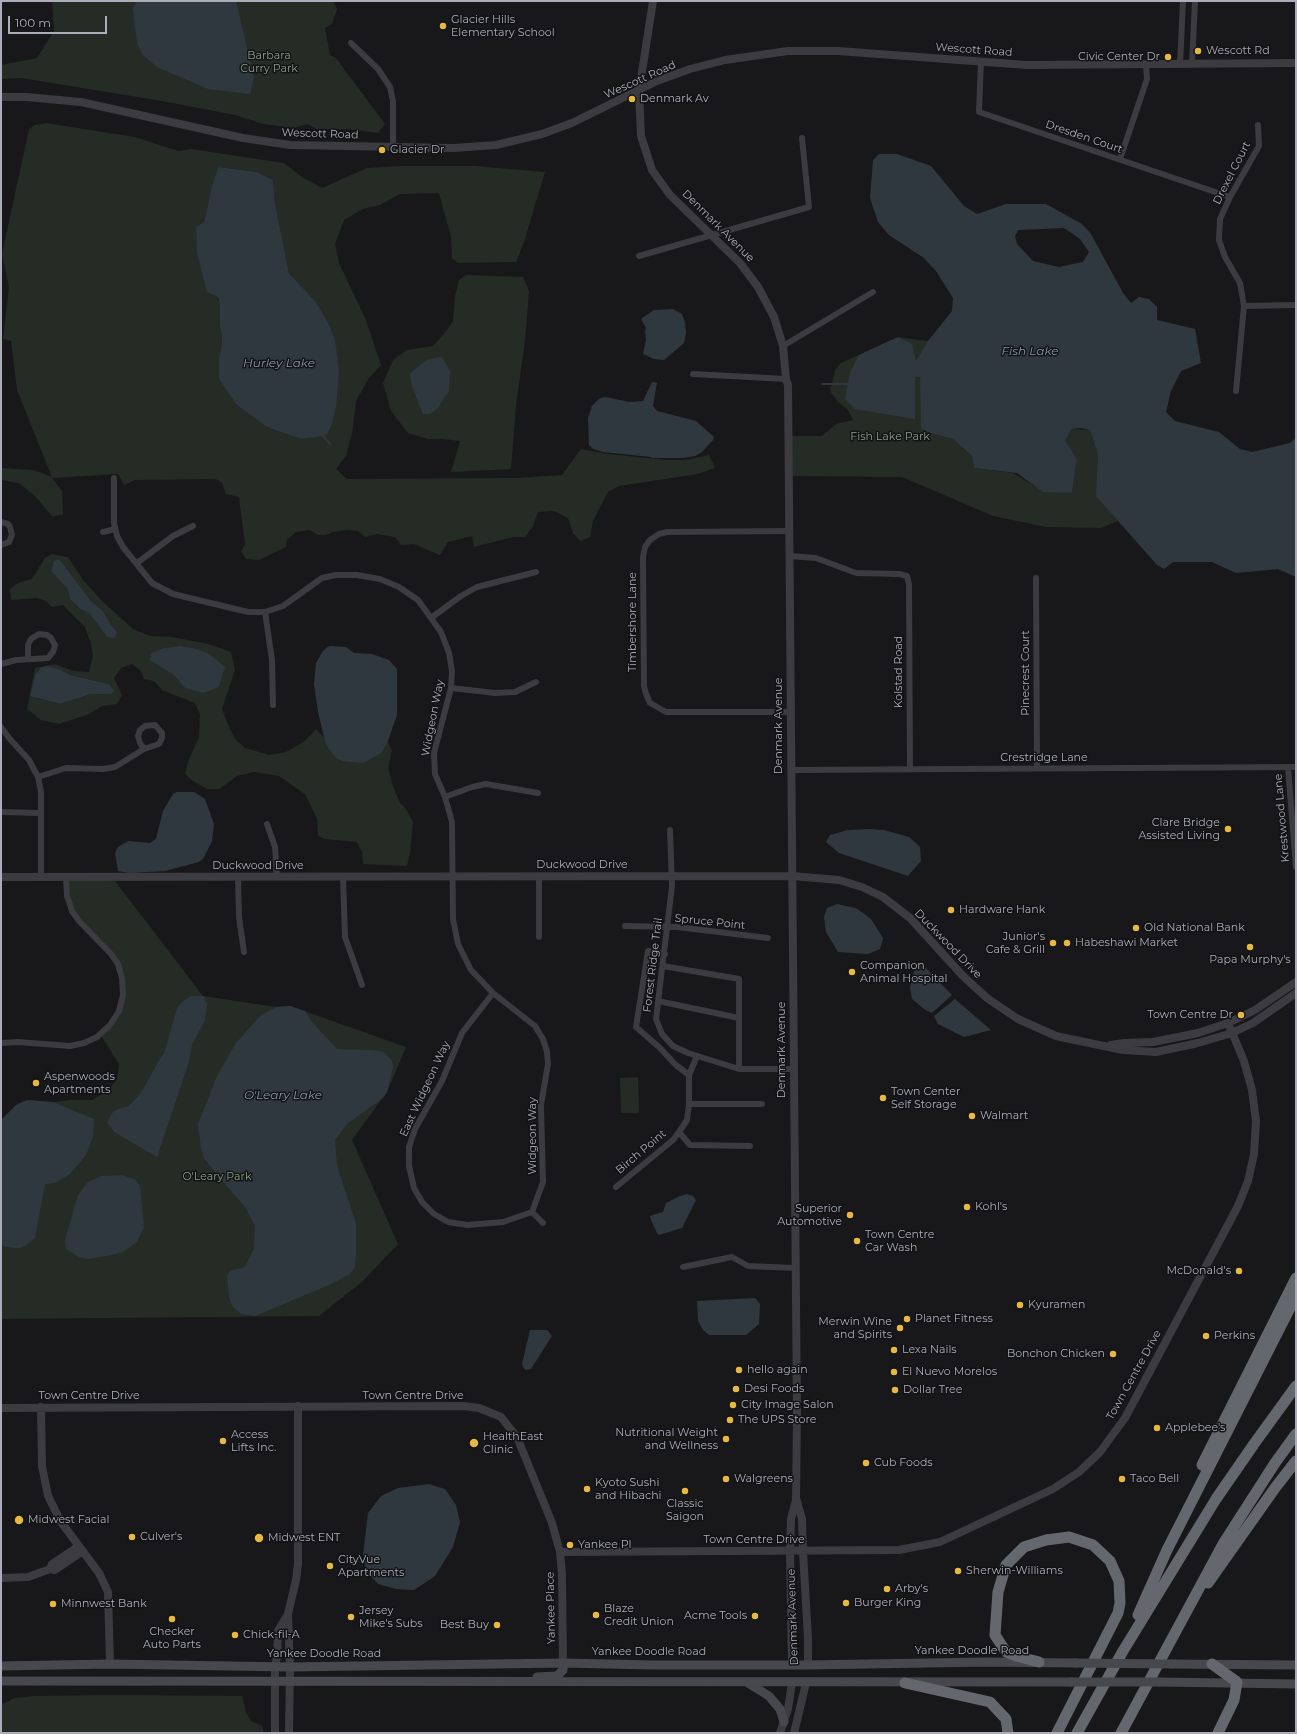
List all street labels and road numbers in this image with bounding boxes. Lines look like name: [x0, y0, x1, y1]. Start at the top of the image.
street label: Wescott Road: [935, 41, 1013, 59]
street label: Wescott Road: [602, 58, 678, 102]
street label: Dresden Court: [1044, 118, 1124, 156]
street label: Wescott Road: [281, 126, 359, 142]
street label: Drexel Court: [1210, 139, 1254, 207]
street label: Denmark Avenue: [679, 187, 757, 265]
street label: Timbershore Lane: [626, 572, 640, 672]
street label: Pinecrest Court: [1019, 630, 1033, 716]
street label: Kolstad Road: [892, 636, 906, 708]
street label: Denmark Avenue: [772, 678, 786, 774]
street label: Widgeon Way: [419, 679, 447, 757]
street label: Crestridge Lane: [1000, 751, 1088, 765]
street label: Krestwood Lane: [1272, 773, 1292, 863]
street label: Duckwood Drive: [536, 858, 628, 872]
street label: Duckwood Drive: [212, 859, 304, 873]
street label: Duckwood Drive: [912, 907, 984, 981]
street label: Spruce Point: [674, 912, 746, 932]
street label: Forest Ridge Trail: [641, 917, 665, 1013]
street label: Denmark Avenue: [775, 1002, 789, 1098]
street label: East Widgeon Way: [397, 1039, 453, 1139]
street label: Widgeon Way: [526, 1097, 540, 1175]
street label: Birch Point: [613, 1127, 669, 1177]
street label: Town Centre Drive: [1104, 1328, 1164, 1422]
street label: Town Centre Drive: [38, 1389, 140, 1403]
street label: Town Centre Drive: [362, 1389, 464, 1403]
street label: Town Centre Drive: [703, 1533, 805, 1547]
street label: Denmark Avenue: [785, 1568, 801, 1666]
street label: Yankee Place: [544, 1571, 558, 1645]
street label: Yankee Doodle Road: [915, 1644, 1029, 1658]
street label: Yankee Doodle Road: [592, 1645, 706, 1659]
street label: Yankee Doodle Road: [267, 1647, 381, 1661]

